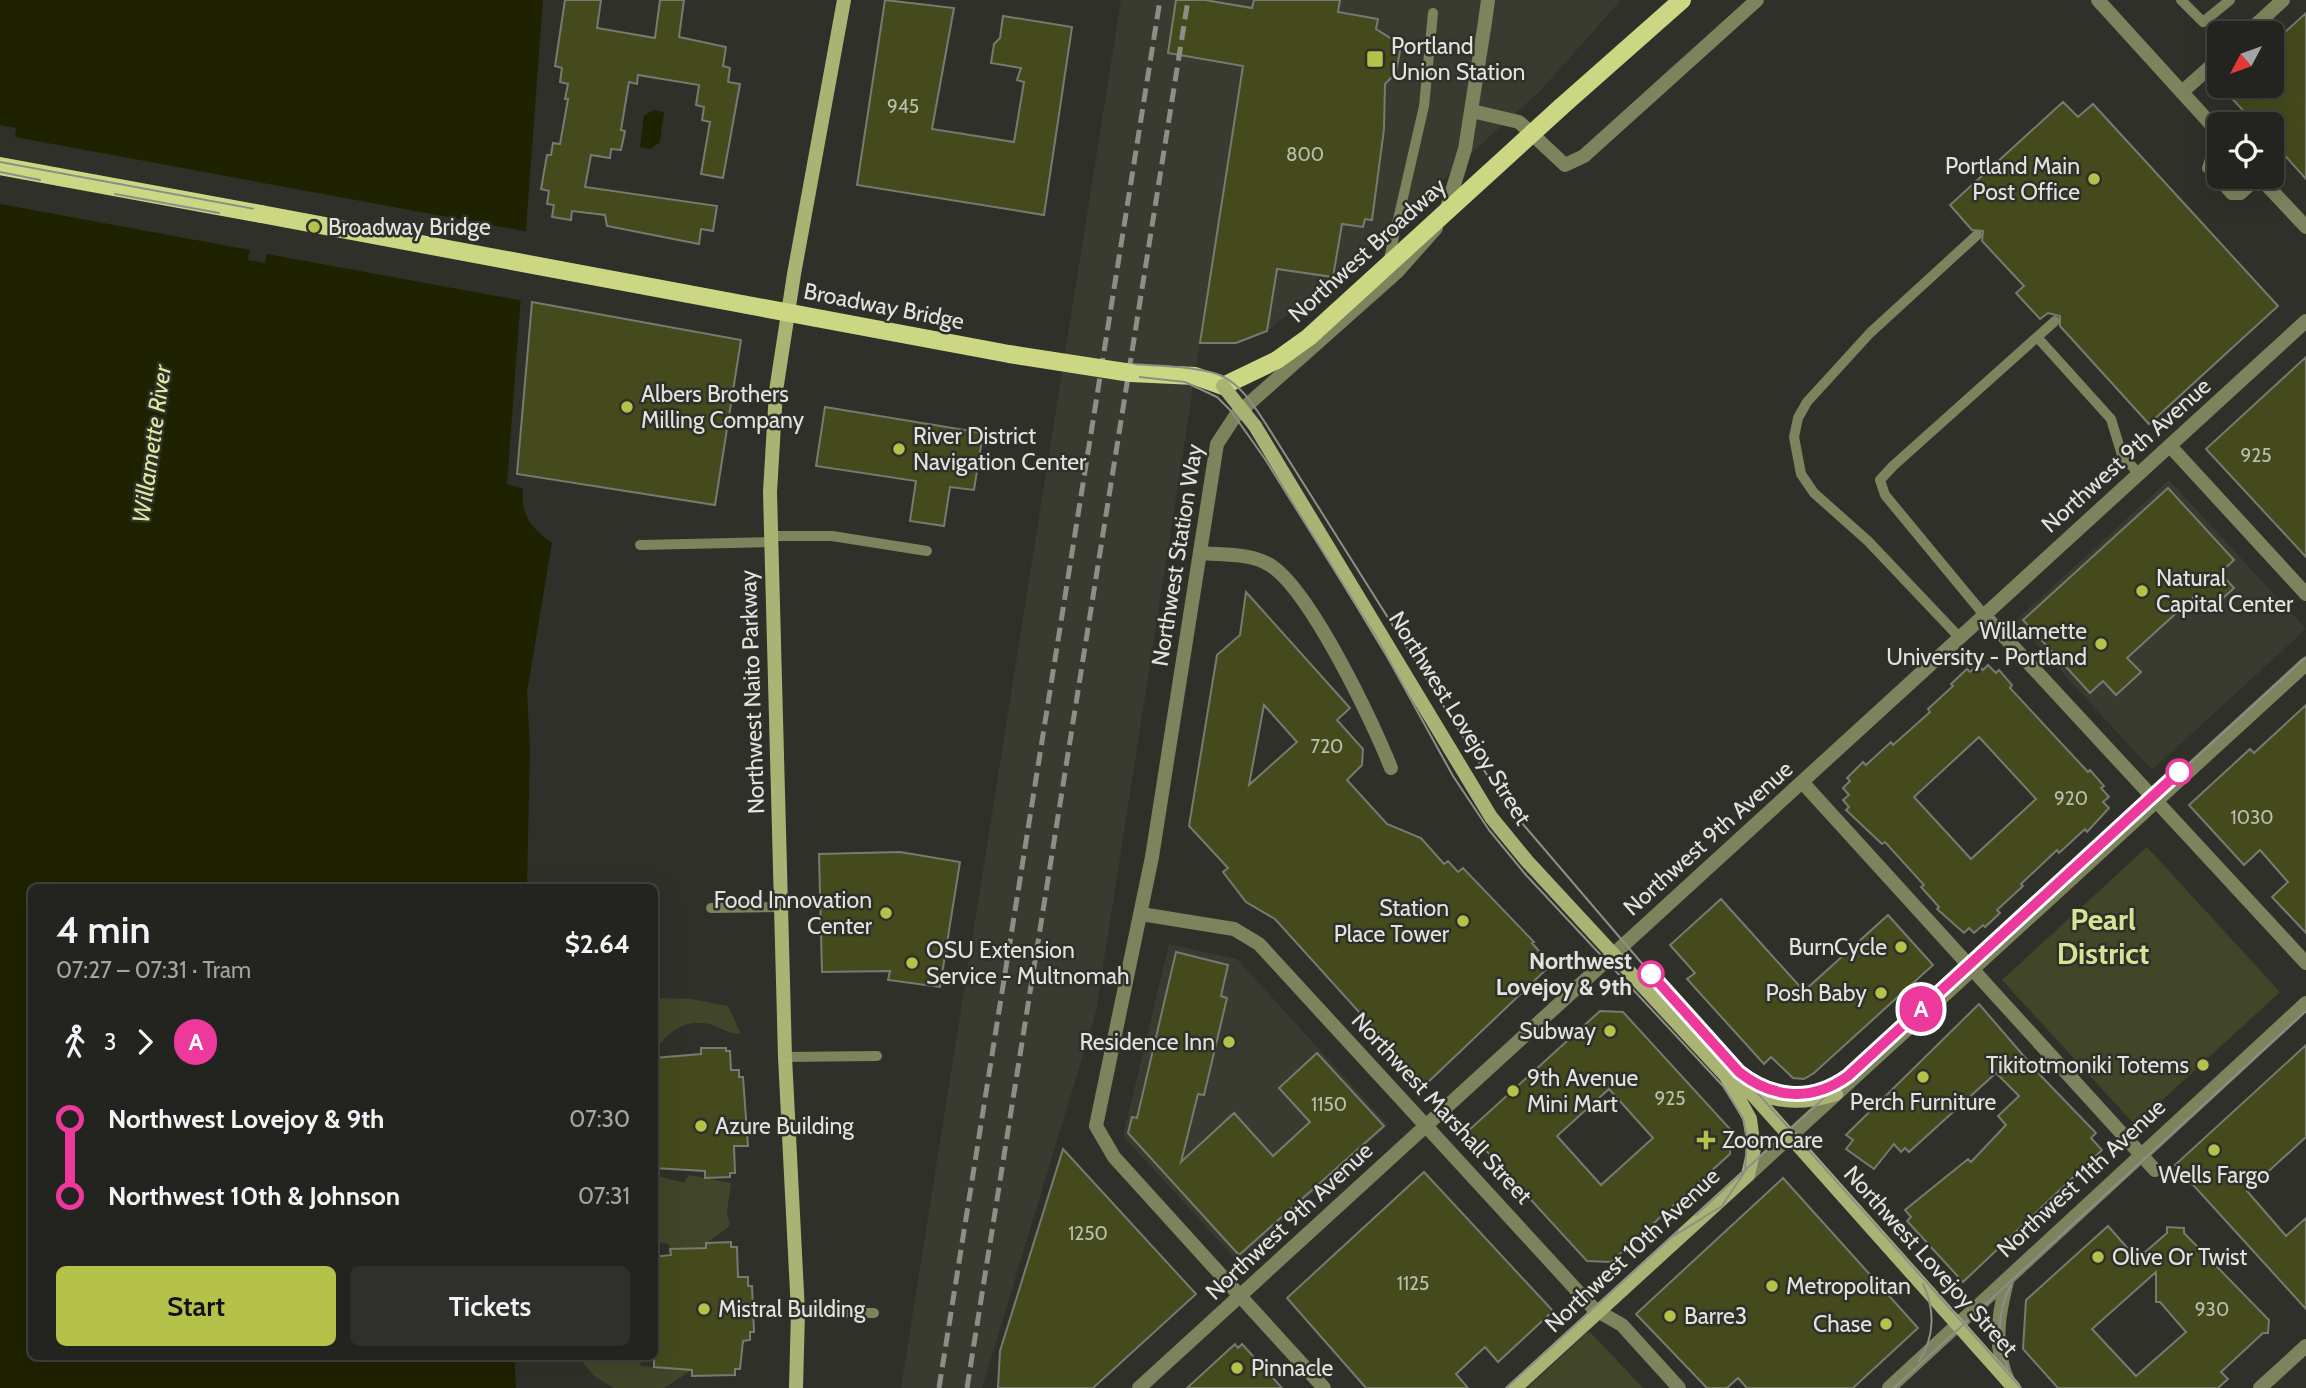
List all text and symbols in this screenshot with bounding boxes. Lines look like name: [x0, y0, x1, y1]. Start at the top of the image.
north arrow: [2207, 21, 2284, 98]
map controls: [2207, 21, 2284, 189]
place label: Portland Union Station: [1391, 32, 1525, 86]
marker: Portland Union Station: [1365, 49, 1385, 69]
house number: 945: [887, 95, 919, 118]
button: locate: [2207, 112, 2284, 189]
house number: 800: [1286, 143, 1324, 166]
place label: Portland Main Post Office: [1945, 152, 2080, 206]
marker: Portland Main Post Office: [2086, 171, 2102, 187]
street label: Northwest Broadway: [1282, 172, 1452, 328]
place label: Broadway Bridge: [328, 213, 491, 241]
marker: Broadway Bridge: [306, 219, 322, 235]
street label: Broadway Bridge: [801, 277, 967, 335]
water label: Willamette River: [126, 361, 177, 525]
street label: Northwest 9th Avenue: [2036, 372, 2217, 538]
place label: Albers Brothers Milling Company: [641, 380, 805, 434]
marker: Albers Brothers Milling Company: [619, 399, 635, 415]
place label: River District Navigation Center: [913, 422, 1087, 476]
marker: River District Navigation Center: [891, 441, 907, 457]
street label: Northwest Station Way: [1146, 442, 1208, 668]
house number: 925: [2240, 444, 2272, 467]
place label: Natural Capital Center: [2156, 564, 2294, 618]
street label: Northwest Naito Parkway: [734, 569, 770, 815]
marker: Natural Capital Center: [2134, 583, 2150, 599]
street label: Northwest Lovejoy Street: [1383, 606, 1537, 830]
place label: Willamette University - Portland: [1886, 617, 2087, 671]
marker: Willamette University - Portland: [2093, 636, 2109, 652]
house number: 720: [1311, 735, 1343, 758]
street label: Northwest 9th Avenue: [1618, 755, 1799, 921]
unlabelled marker: [2166, 759, 2192, 785]
house number: 920: [2054, 787, 2088, 810]
house number: 1030: [2231, 806, 2274, 829]
place label: Food Innovation Center: [714, 886, 873, 940]
place label: Station Place Tower: [1334, 894, 1450, 948]
district label: Pearl District: [2057, 901, 2149, 972]
marker: Food Innovation Center: [878, 905, 894, 921]
text: 4 min: [56, 906, 151, 953]
marker: Station Place Tower: [1455, 913, 1471, 929]
text: $2.64: [565, 928, 630, 960]
place label: BurnCycle: [1789, 933, 1887, 961]
place label: OSU Extension Service - Multnomah: [926, 936, 1130, 990]
marker: BurnCycle: [1893, 939, 1909, 955]
place label: Northwest Lovejoy & 9th: [1496, 947, 1632, 1001]
marker: OSU Extension Service - Multnomah: [904, 955, 920, 971]
text: 07:27 – 07:31 · Tram: [56, 956, 251, 984]
marker: Northwest Lovejoy & 9th: [1638, 961, 1664, 987]
place label: Posh Baby: [1765, 979, 1867, 1007]
marker: Posh Baby: [1873, 985, 1889, 1001]
line badge: A: [1898, 986, 1944, 1032]
text: A: [1913, 994, 1929, 1023]
street label: Northwest Marshall Street: [1346, 1006, 1538, 1210]
place label: Subway: [1519, 1017, 1596, 1045]
icon: walk: [56, 1023, 94, 1061]
icon: forward: [126, 1023, 164, 1061]
marker: Subway: [1602, 1023, 1618, 1039]
text: A: [188, 1027, 203, 1056]
text: 3: [104, 1028, 116, 1056]
place label: Residence Inn: [1079, 1028, 1215, 1056]
marker: Residence Inn: [1221, 1034, 1237, 1050]
place label: Tikitotmoniki Totems: [1986, 1051, 2189, 1079]
marker: Tikitotmoniki Totems: [2195, 1057, 2211, 1073]
place label: 9th Avenue Mini Mart: [1527, 1064, 1639, 1118]
marker: Perch Furniture: [1915, 1069, 1931, 1085]
marker: 9th Avenue Mini Mart: [1505, 1083, 1521, 1099]
house number: 925: [1654, 1087, 1686, 1110]
place label: Perch Furniture: [1850, 1088, 1996, 1116]
house number: 1150: [1311, 1093, 1347, 1116]
street label: Northwest 11th Avenue: [1991, 1093, 2171, 1263]
text: Northwest Lovejoy & 9th: [108, 1103, 384, 1135]
text: 07:30: [569, 1105, 630, 1133]
place label: Azure Building: [715, 1112, 854, 1140]
marker: Azure Building: [693, 1118, 709, 1134]
place label: ZoomCare: [1722, 1126, 1823, 1154]
marker: ZoomCare: [1696, 1130, 1716, 1150]
street label: Northwest 9th Avenue: [1200, 1136, 1378, 1306]
marker: Wells Fargo: [2206, 1142, 2222, 1158]
street label: Northwest Lovejoy Street: [1838, 1160, 2024, 1362]
place label: Wells Fargo: [2158, 1161, 2270, 1189]
street label: Northwest 10th Avenue: [1539, 1162, 1725, 1338]
text: Northwest 10th & Johnson: [108, 1180, 400, 1212]
text: 07:31: [578, 1182, 630, 1210]
house number: 1250: [1068, 1222, 1108, 1245]
place label: Olive Or Twist: [2112, 1243, 2248, 1271]
marker: Olive Or Twist: [2090, 1249, 2106, 1265]
button: Start: [56, 1266, 336, 1346]
button: Tickets: [350, 1266, 630, 1346]
house number: 1125: [1397, 1272, 1429, 1295]
place label: Metropolitan: [1786, 1272, 1911, 1300]
marker: Metropolitan: [1764, 1278, 1780, 1294]
place label: Mistral Building: [718, 1295, 866, 1323]
house number: 930: [2195, 1298, 2229, 1321]
marker: Mistral Building: [696, 1301, 712, 1317]
place label: Barre3: [1684, 1302, 1747, 1330]
marker: Barre3: [1662, 1308, 1678, 1324]
place label: Chase: [1813, 1310, 1872, 1338]
marker: Chase: [1878, 1316, 1894, 1332]
place label: Pinnacle: [1251, 1354, 1333, 1382]
marker: Pinnacle: [1229, 1360, 1245, 1376]

